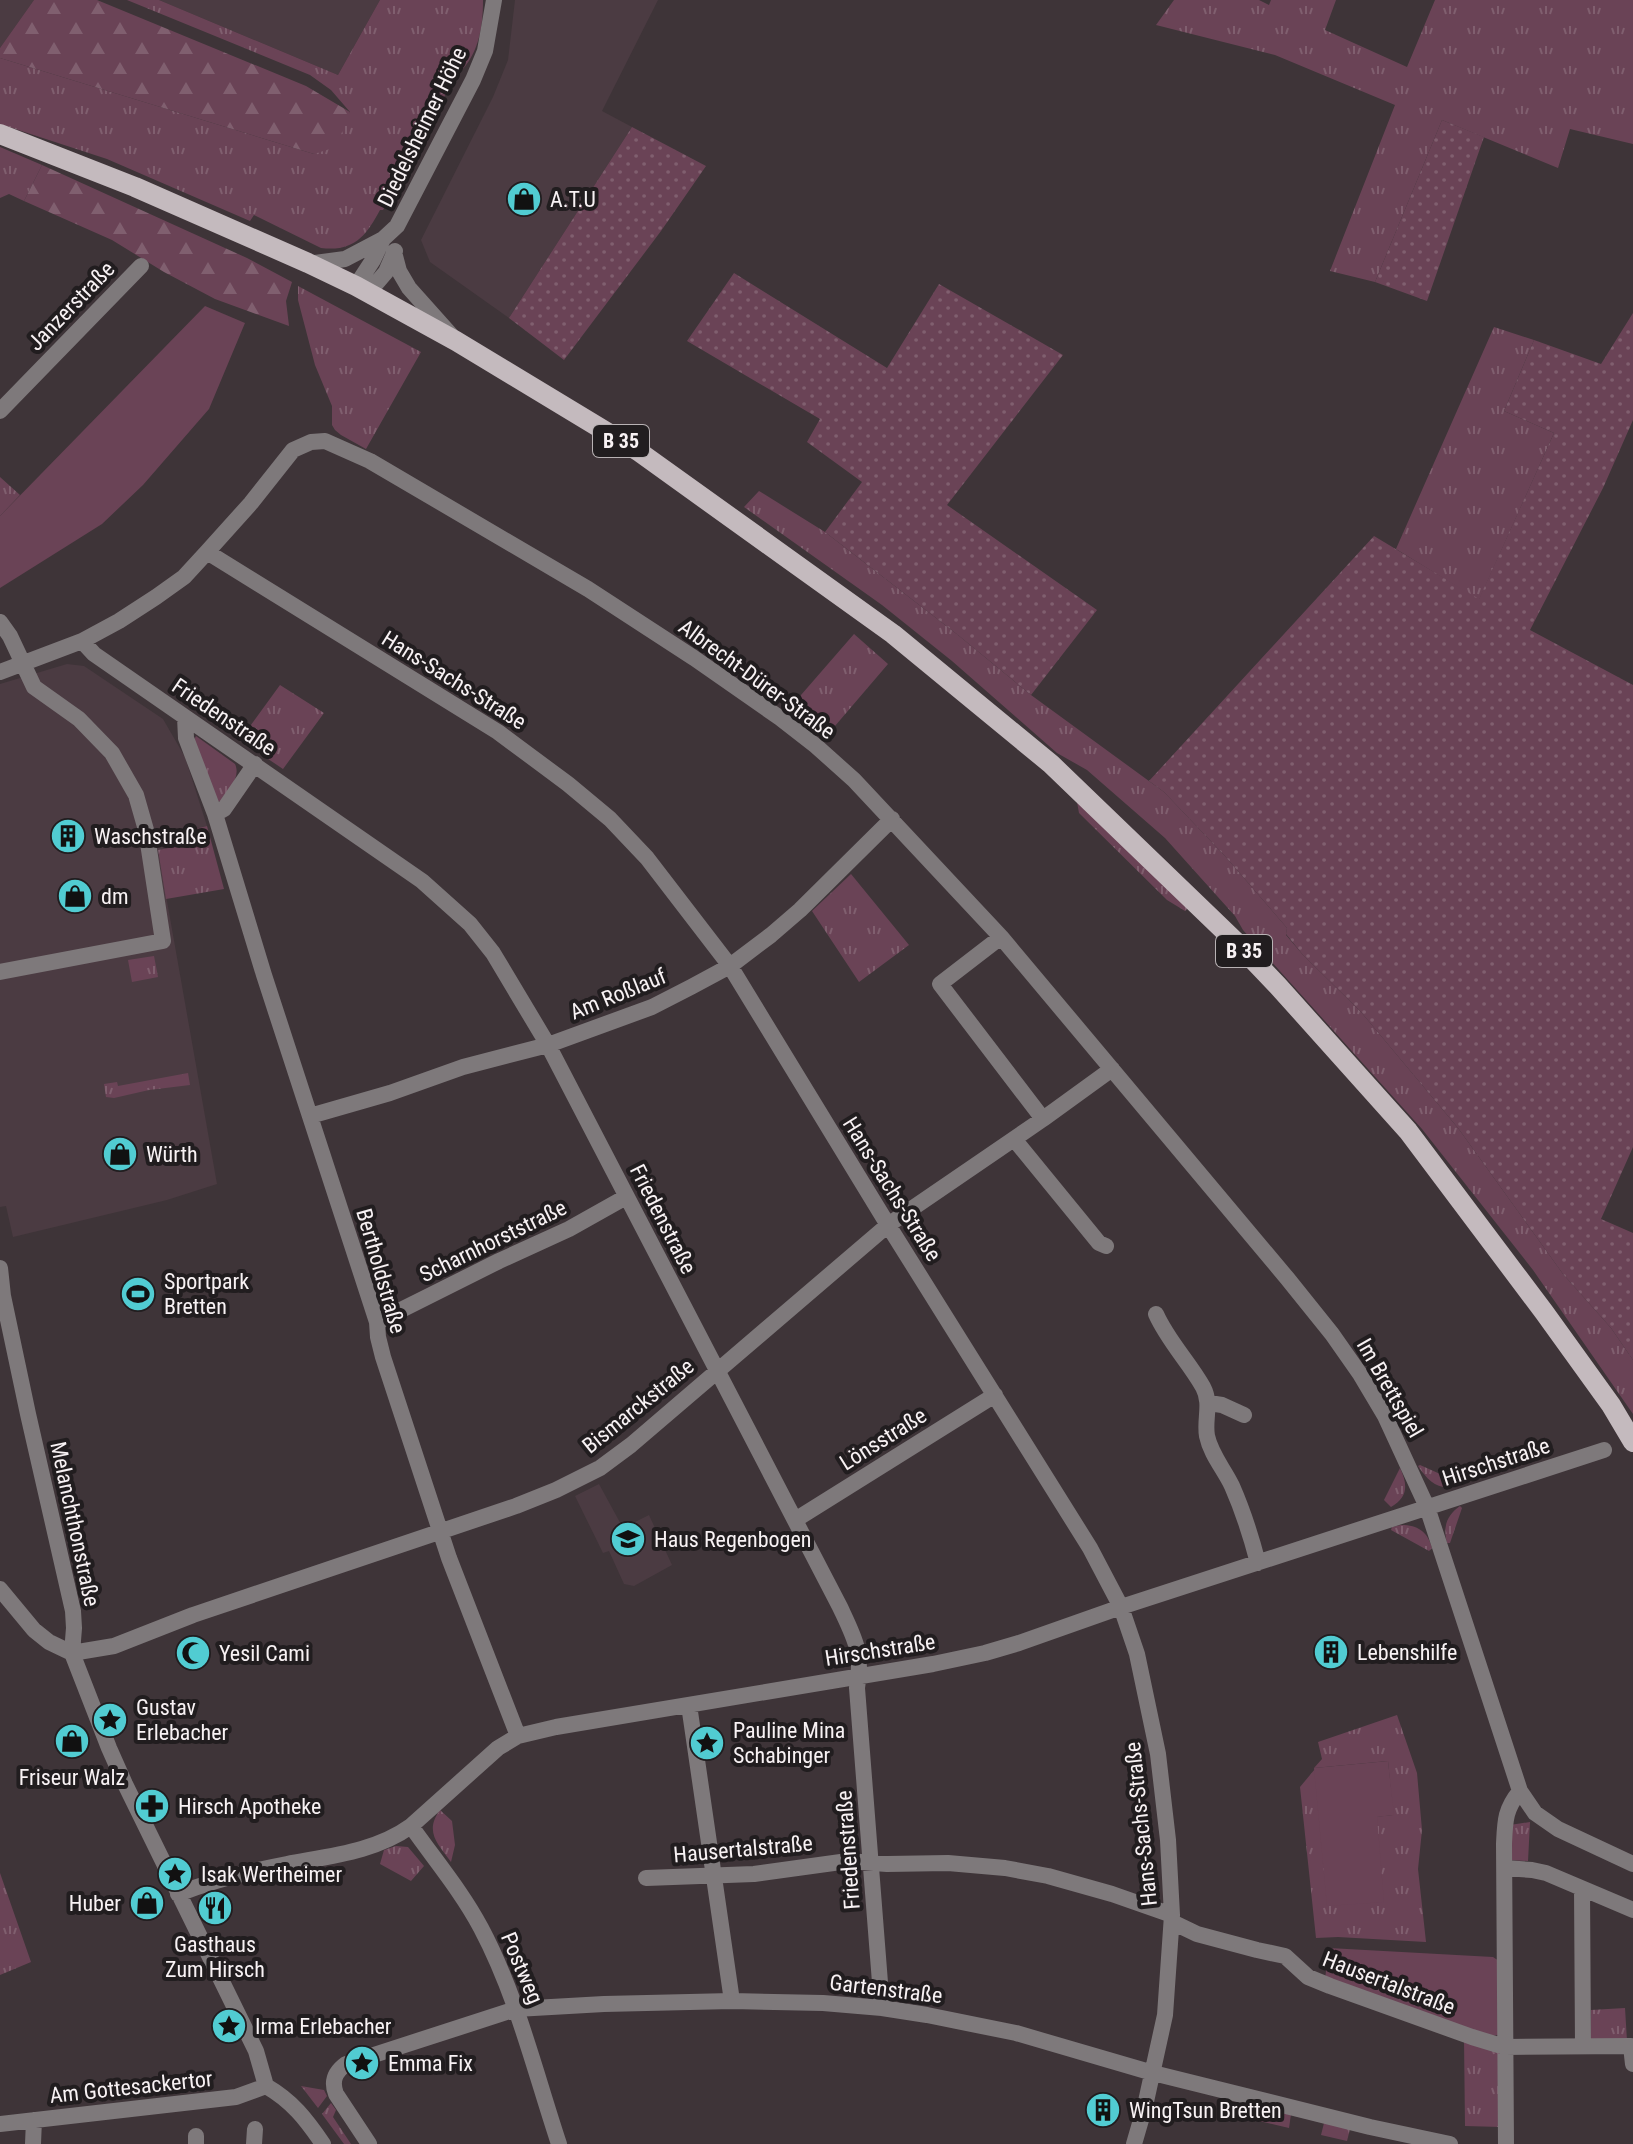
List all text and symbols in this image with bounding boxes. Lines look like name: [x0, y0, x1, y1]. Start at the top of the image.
street label: Diedelsheimer Höhe: [373, 43, 471, 211]
shop icon: A.T.U: [505, 180, 543, 218]
place label: A.T.U: [550, 187, 596, 212]
street label: Janzerstraße: [23, 256, 119, 356]
road number: B 35: [593, 425, 649, 457]
street label: Albrecht-Dürer-Straße: [674, 614, 840, 744]
street label: Hans-Sachs-Straße: [377, 626, 531, 734]
street label: Friedenstraße: [168, 673, 280, 761]
building icon: Waschstraße: [49, 817, 87, 855]
place label: Waschstraße: [94, 824, 207, 849]
shop icon: dm: [56, 877, 94, 915]
place label: dm: [101, 884, 128, 909]
road number: B 35: [1216, 935, 1272, 967]
street label: Am Roßlauf: [566, 963, 670, 1025]
street label: Hans-Sachs-Straße: [838, 1112, 946, 1266]
shop icon: Würth: [101, 1135, 139, 1173]
place label: Würth: [146, 1142, 198, 1167]
street label: Friedenstraße: [625, 1160, 701, 1278]
street label: Scharnhorststraße: [416, 1195, 570, 1287]
street label: Bertholdstraße: [351, 1206, 411, 1336]
place label: Sportpark Bretten: [164, 1269, 249, 1319]
sports icon: Sportpark Bretten: [119, 1275, 157, 1313]
street label: Im Brettspiel: [1352, 1334, 1428, 1442]
street label: Bismarckstraße: [577, 1354, 699, 1458]
street label: Lönsstraße: [835, 1403, 931, 1475]
street label: Hirschstraße: [1439, 1433, 1553, 1491]
street label: Melanchthonstraße: [45, 1439, 105, 1609]
school or university icon: Haus Regenbogen: [609, 1520, 647, 1558]
place label: Haus Regenbogen: [654, 1527, 811, 1552]
street label: Hirschstraße: [823, 1629, 937, 1671]
building icon: Lebenshilfe: [1312, 1633, 1350, 1671]
mosque icon: Yesil Cami: [174, 1634, 212, 1672]
place label: Lebenshilfe: [1357, 1640, 1457, 1665]
place label: Yesil Cami: [219, 1641, 310, 1666]
place label: Gustav Erlebacher: [136, 1695, 228, 1745]
place icon: Gustav Erlebacher: [91, 1701, 129, 1739]
place label: Pauline Mina Schabinger: [733, 1718, 845, 1768]
shop icon: Friseur Walz: [53, 1722, 91, 1760]
place icon: Pauline Mina Schabinger: [688, 1724, 726, 1762]
street label: Hans-Sachs-Straße: [1120, 1741, 1162, 1907]
place label: Friseur Walz: [19, 1765, 125, 1790]
pharmacy icon: Hirsch Apotheke: [133, 1787, 171, 1825]
street label: Friedenstraße: [831, 1790, 865, 1910]
place label: Hirsch Apotheke: [178, 1794, 321, 1819]
street label: Hausertalstraße: [672, 1830, 814, 1868]
place icon: Isak Wertheimer: [156, 1855, 194, 1893]
place label: Isak Wertheimer: [201, 1862, 342, 1887]
shop icon: Huber: [128, 1884, 166, 1922]
restaurant icon: Gasthaus Zum Hirsch: [196, 1889, 234, 1927]
place label: Huber: [69, 1891, 121, 1916]
street label: Postweg: [496, 1929, 548, 2007]
place label: Gasthaus Zum Hirsch: [165, 1932, 265, 1982]
street label: Hausertalstraße: [1319, 1946, 1459, 2020]
street label: Gartenstraße: [828, 1970, 944, 2008]
place icon: Irma Erlebacher: [210, 2007, 248, 2045]
place label: Irma Erlebacher: [255, 2014, 392, 2039]
place icon: Emma Fix: [343, 2044, 381, 2082]
place label: Emma Fix: [388, 2051, 473, 2076]
street label: Am Gottesackertor: [48, 2066, 214, 2108]
building icon: WingTsun Bretten: [1084, 2091, 1122, 2129]
place label: WingTsun Bretten: [1129, 2098, 1282, 2123]

